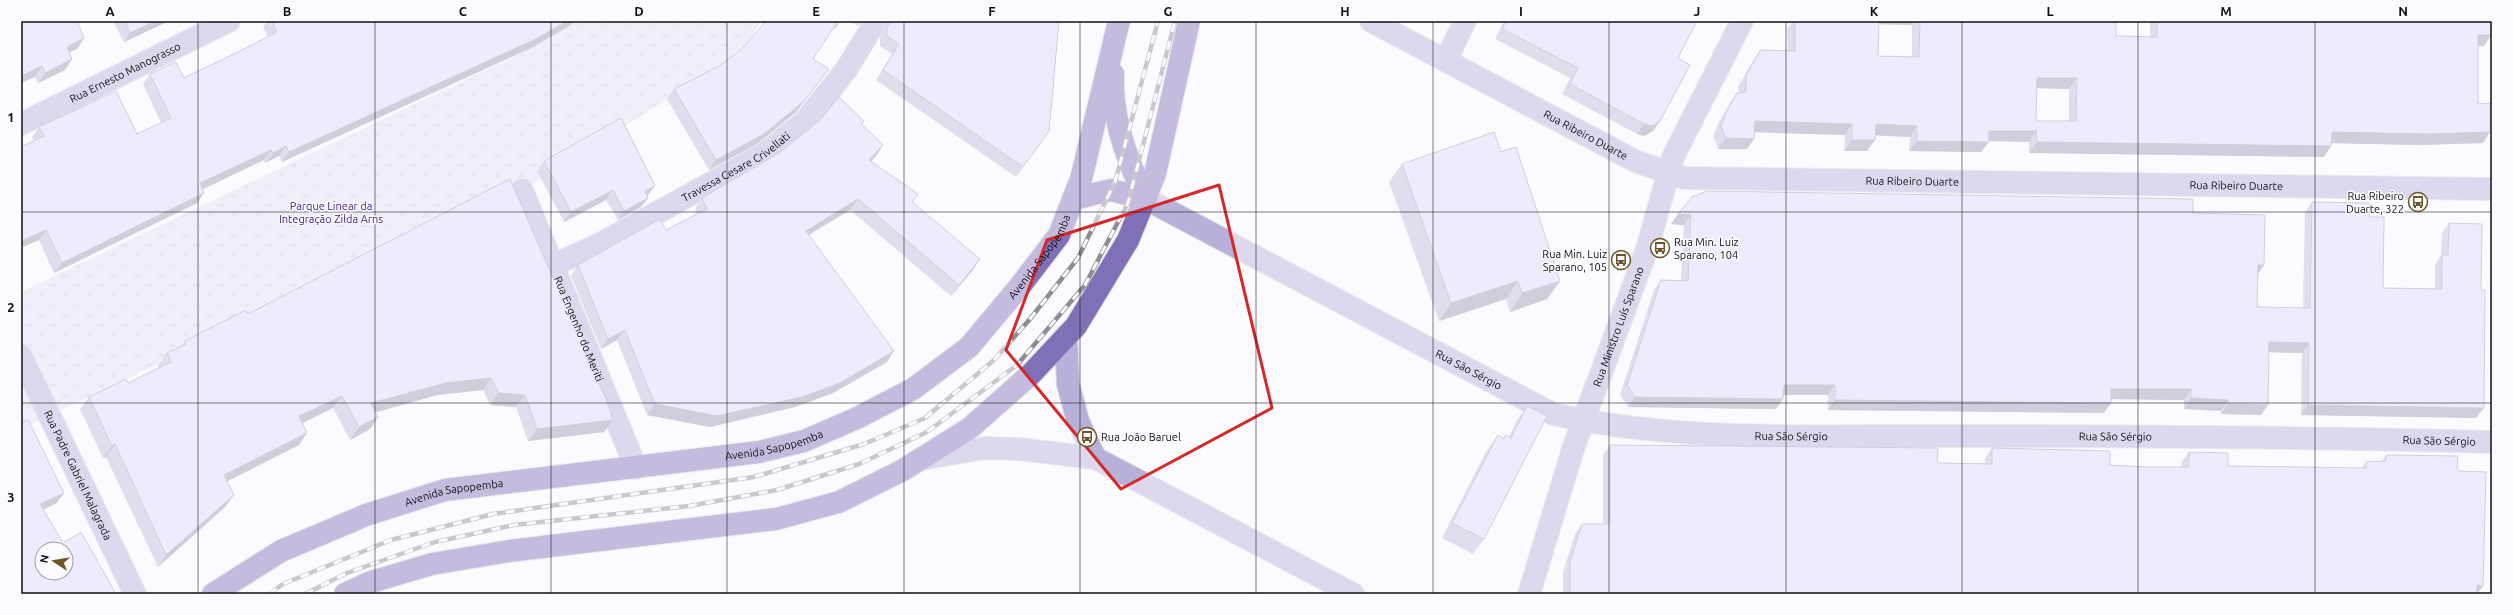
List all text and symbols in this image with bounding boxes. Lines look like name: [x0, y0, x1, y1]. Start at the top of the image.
text: A: [105, 4, 115, 18]
text: B: [283, 4, 292, 18]
text: C: [459, 4, 468, 18]
text: D: [634, 4, 644, 18]
text: E: [812, 4, 820, 18]
text: F: [988, 4, 996, 18]
text: G: [1164, 4, 1173, 18]
text: H: [1340, 4, 1350, 18]
text: I: [1519, 4, 1523, 18]
text: J: [1694, 4, 1700, 18]
text: K: [1870, 4, 1879, 18]
text: L: [2046, 4, 2054, 18]
text: M: [2220, 4, 2232, 18]
text: N: [2398, 4, 2408, 18]
street label: Rua Ernesto Manograsso: [68, 40, 182, 105]
street label: Rua Ribeiro Duarte: [1542, 108, 1630, 162]
text: 1: [7, 110, 15, 124]
street label: Travessa Cesare Crivellati: [680, 130, 792, 204]
street label: Rua Ribeiro Duarte: [1865, 174, 1959, 188]
street label: Rua Ribeiro Duarte: [2189, 179, 2283, 192]
place label: Rua Ribeiro Duarte, 322: [2346, 190, 2404, 215]
bus stop icon: Rua Ribeiro Duarte, 322: [2407, 191, 2429, 213]
park label: Parque Linear da Integração Zilda Arns: [279, 200, 383, 225]
street label: Avenida Sapopemba: [1006, 213, 1072, 301]
place label: Rua Min. Luiz Sparano, 104: [1674, 236, 1739, 261]
bus stop icon: Rua Min. Luiz Sparano, 104: [1649, 237, 1671, 259]
place label: Rua Min. Luiz Sparano, 105: [1542, 248, 1607, 273]
bus stop icon: Rua Min. Luiz Sparano, 105: [1610, 249, 1632, 271]
street label: Rua Ministro Luís Sparano: [1591, 265, 1646, 388]
street label: Rua Engenho do Meriti: [552, 274, 606, 383]
text: 2: [7, 300, 15, 314]
street label: Rua São Sérgio: [1434, 347, 1504, 392]
street label: Rua Padre Gabriel Malagrada: [42, 408, 114, 542]
bus stop icon: Rua João Baruel: [1076, 426, 1098, 448]
street label: Avenida Sapopemba: [724, 428, 825, 462]
street label: Rua São Sérgio: [1754, 430, 1828, 442]
street label: Rua São Sérgio: [2079, 430, 2152, 443]
place label: Rua João Baruel: [1101, 431, 1181, 443]
street label: Rua São Sérgio: [2402, 434, 2476, 448]
street label: Avenida Sapopemba: [403, 477, 504, 508]
text: 3: [7, 490, 15, 504]
north arrow: [34, 541, 74, 581]
text: N: [37, 554, 51, 564]

